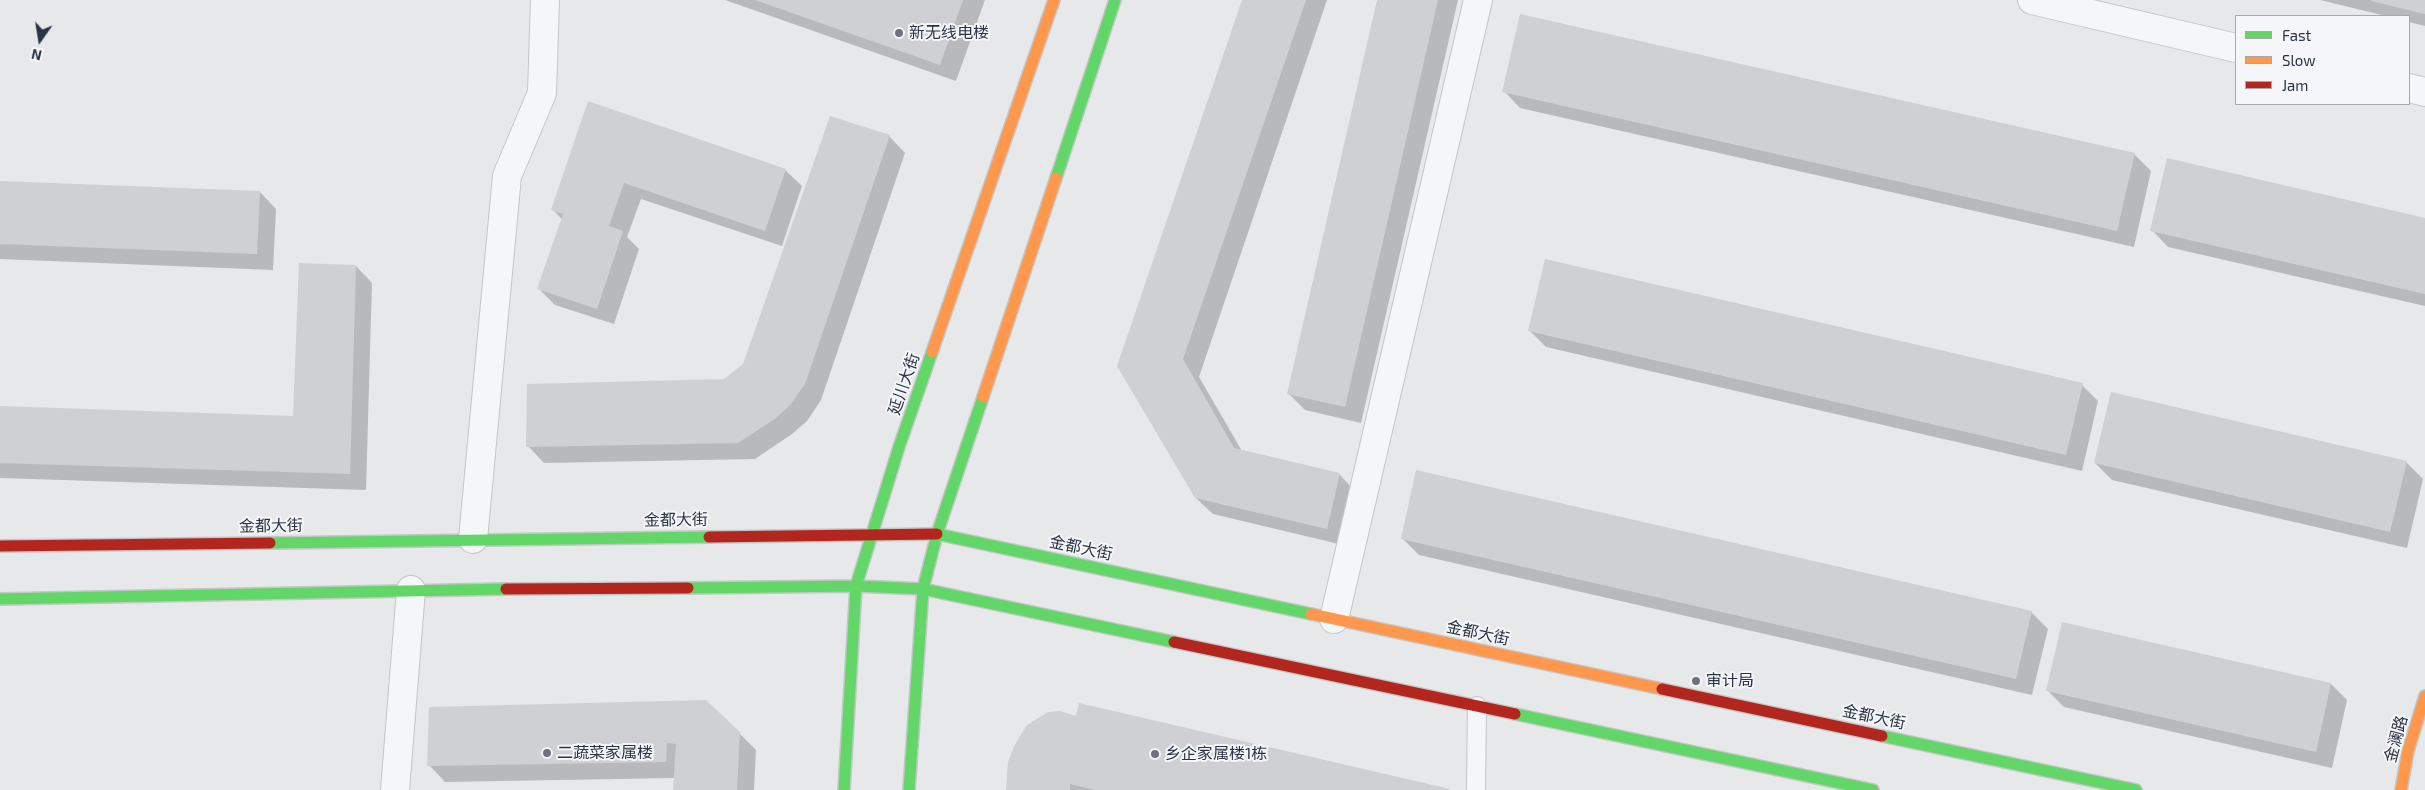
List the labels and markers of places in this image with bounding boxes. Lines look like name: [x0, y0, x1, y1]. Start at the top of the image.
place label: 新无线电楼: [909, 23, 989, 43]
marker: 新无线电楼: [893, 27, 905, 39]
place label: 审计局: [1706, 671, 1754, 691]
marker: 审计局: [1690, 675, 1702, 687]
place label: 二蔬菜家属楼: [557, 743, 653, 763]
place label: 乡企家属楼1栋: [1165, 744, 1267, 764]
marker: 二蔬菜家属楼: [541, 747, 553, 759]
marker: 乡企家属楼1栋: [1149, 748, 1161, 760]

